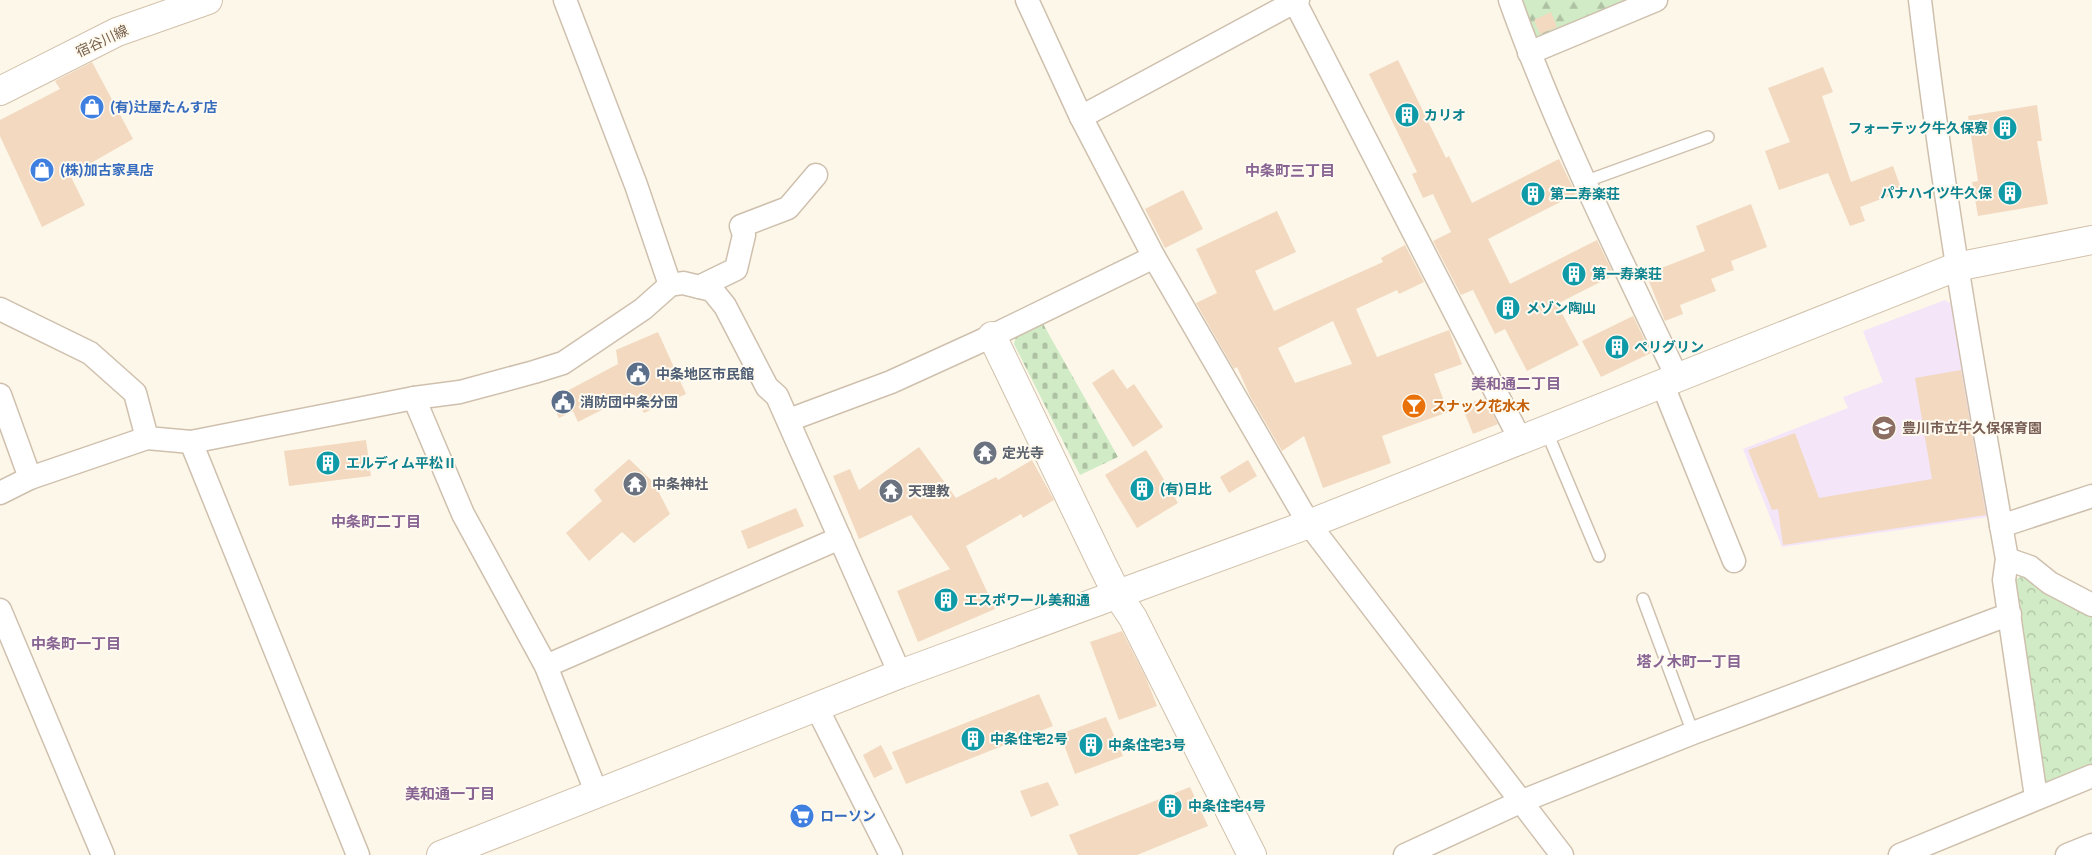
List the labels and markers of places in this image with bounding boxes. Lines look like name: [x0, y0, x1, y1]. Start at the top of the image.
shop icon: (有)辻屋たんす店: [79, 94, 105, 120]
place label: (有)辻屋たんす店: [110, 99, 217, 115]
building icon: カリオ: [1394, 102, 1420, 128]
place label: カリオ: [1424, 107, 1466, 123]
building icon: フォーテック牛久保寮: [1992, 115, 2018, 141]
place label: フォーテック牛久保寮: [1848, 120, 1988, 136]
shop icon: (株)加古家具店: [29, 157, 55, 183]
place label: (株)加古家具店: [60, 162, 154, 178]
building icon: パナハイツ牛久保: [1997, 180, 2023, 206]
building icon: 第二寿楽荘: [1520, 181, 1546, 207]
place label: パナハイツ牛久保: [1880, 185, 1992, 201]
place label: 第二寿楽荘: [1550, 186, 1620, 202]
building icon: 第一寿楽荘: [1561, 261, 1587, 287]
place label: 第一寿楽荘: [1592, 266, 1662, 282]
building icon: メゾン陶山: [1495, 295, 1521, 321]
place label: メゾン陶山: [1526, 300, 1596, 316]
building icon: ペリグリン: [1604, 334, 1630, 360]
place label: ペリグリン: [1634, 339, 1704, 355]
public building icon: 中条地区市民館: [625, 361, 651, 387]
place label: 中条地区市民館: [656, 366, 754, 382]
public building icon: 消防団中条分団: [550, 389, 576, 415]
bar icon: スナック花水木: [1401, 393, 1427, 419]
place label: 消防団中条分団: [580, 394, 678, 410]
place label: スナック花水木: [1432, 398, 1530, 414]
school or university icon: 豊川市立牛久保保育園: [1871, 415, 1897, 441]
place label: 豊川市立牛久保保育園: [1902, 420, 2042, 436]
temple icon: 定光寺: [972, 440, 998, 466]
place label: 定光寺: [1002, 445, 1044, 461]
building icon: エルディム平松Ⅱ: [315, 450, 341, 476]
place label: エルディム平松Ⅱ: [346, 455, 457, 471]
temple icon: 中条神社: [622, 471, 648, 497]
place label: 中条神社: [652, 476, 708, 492]
building icon: (有)日比: [1129, 476, 1155, 502]
temple icon: 天理教: [878, 478, 904, 504]
place label: (有)日比: [1160, 481, 1212, 497]
place label: 天理教: [908, 483, 950, 499]
building icon: エスポワール美和通: [933, 587, 959, 613]
place label: エスポワール美和通: [964, 592, 1090, 608]
building icon: 中条住宅2号: [960, 726, 986, 752]
place label: 中条住宅2号: [990, 731, 1068, 747]
building icon: 中条住宅3号: [1078, 732, 1104, 758]
place label: 中条住宅3号: [1108, 737, 1186, 753]
building icon: 中条住宅4号: [1157, 793, 1183, 819]
place label: 中条住宅4号: [1188, 798, 1266, 814]
supermarket icon: ローソン: [789, 803, 815, 829]
place label: ローソン: [820, 808, 876, 824]

